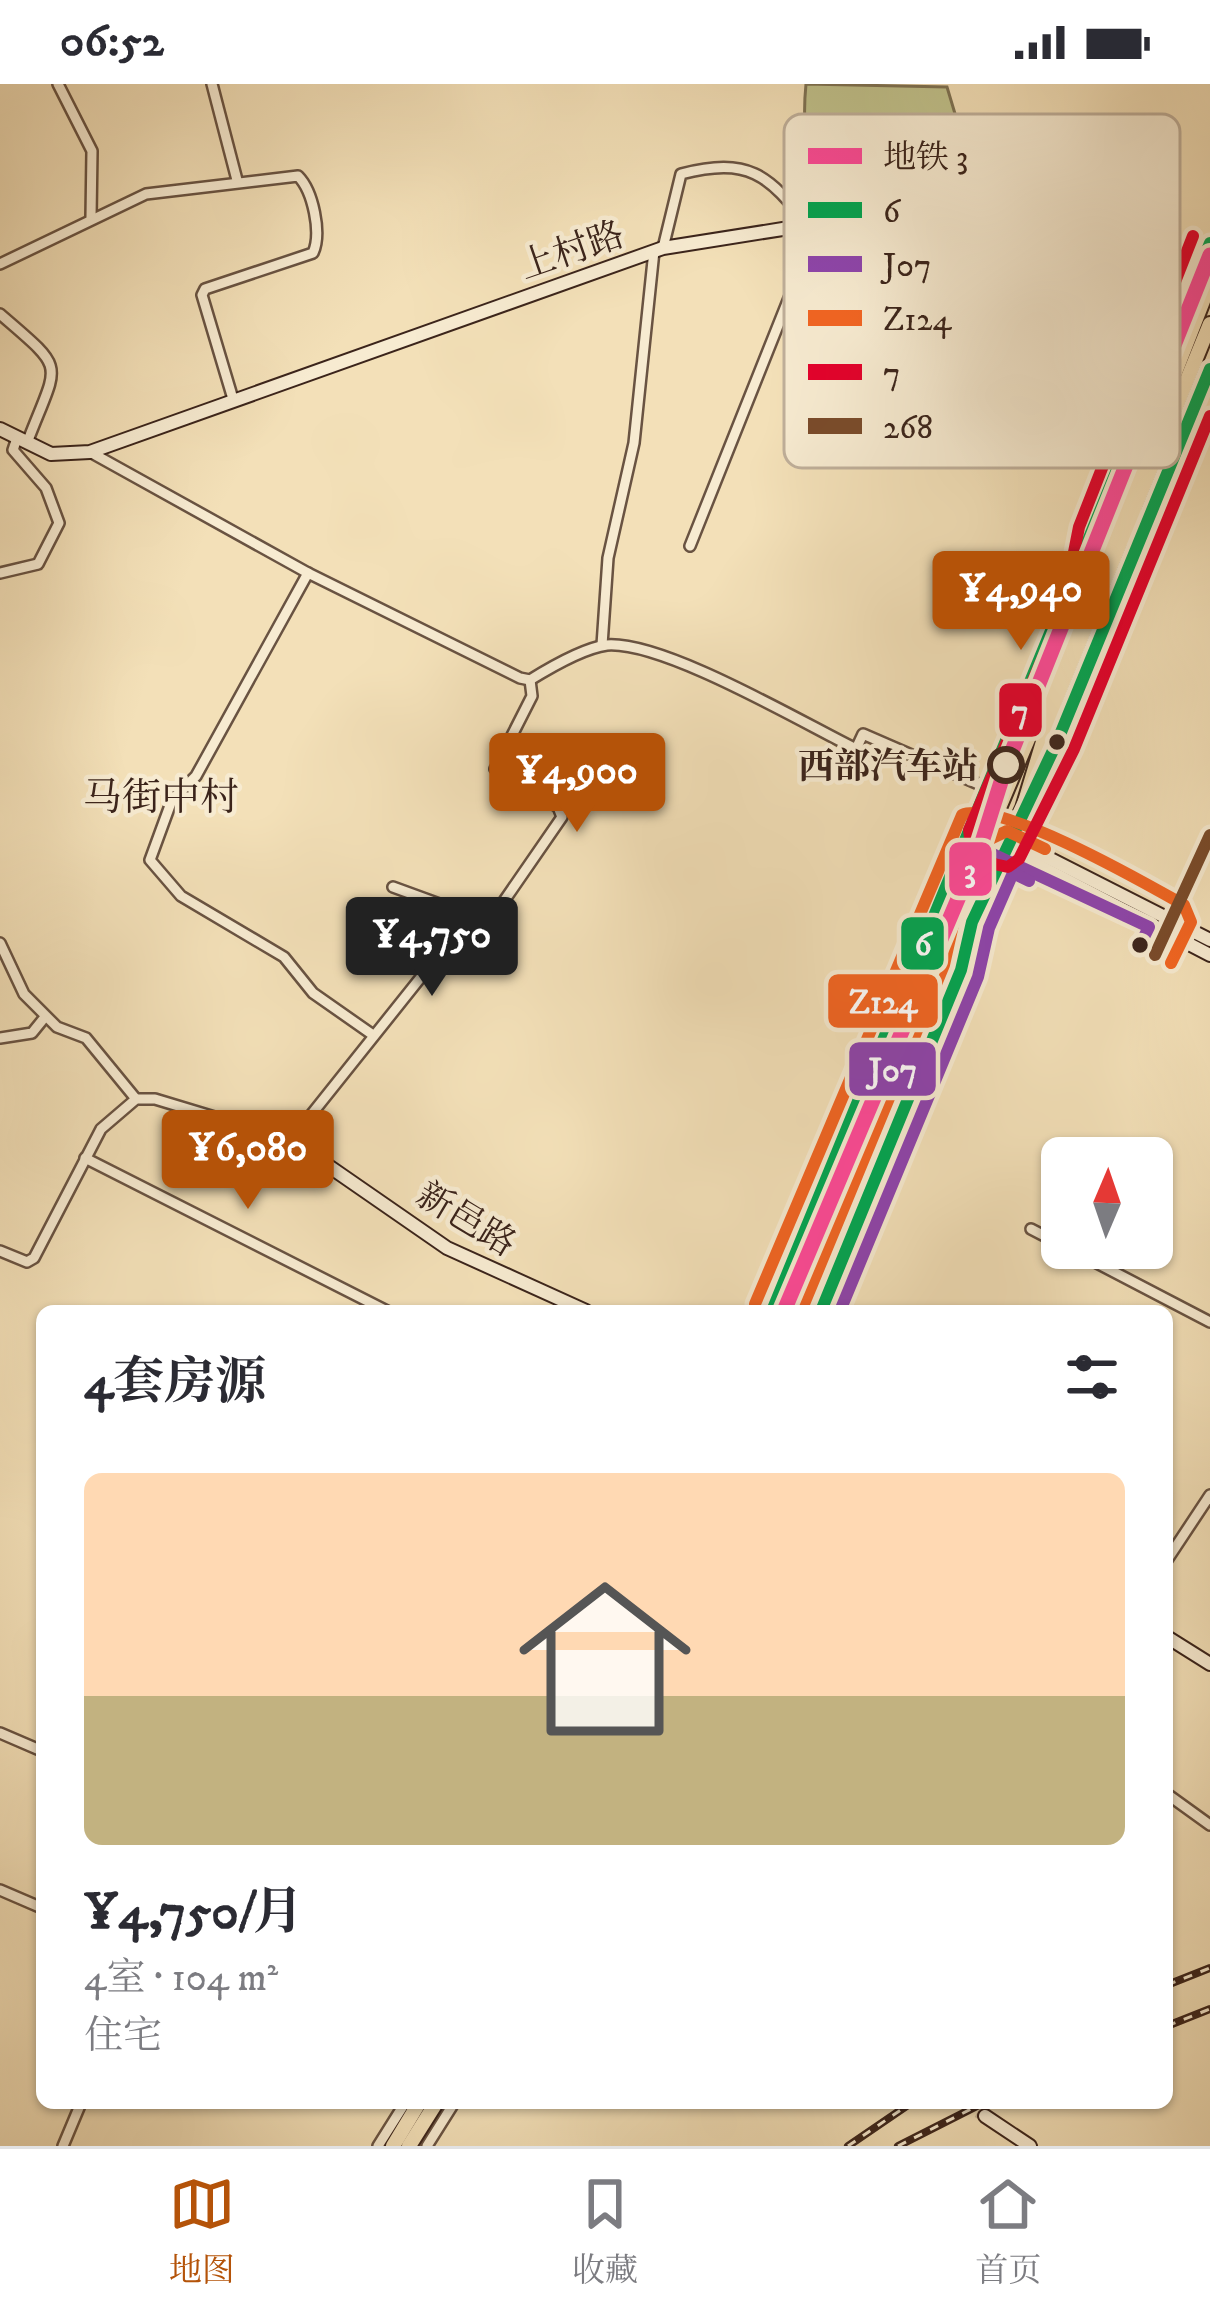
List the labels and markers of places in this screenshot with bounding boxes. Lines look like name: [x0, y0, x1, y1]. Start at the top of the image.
pin: ¥4,940: [923, 551, 1119, 653]
unlabelled marker: [1046, 731, 1068, 753]
pin: ¥4,900: [479, 733, 675, 835]
place label: 西部汽车站: [798, 745, 978, 790]
marker: 西部汽车站: [989, 748, 1023, 782]
pin: ¥4,750: [334, 897, 530, 999]
unlabelled marker: [1129, 934, 1151, 956]
pin: ¥6,080: [150, 1110, 346, 1212]

